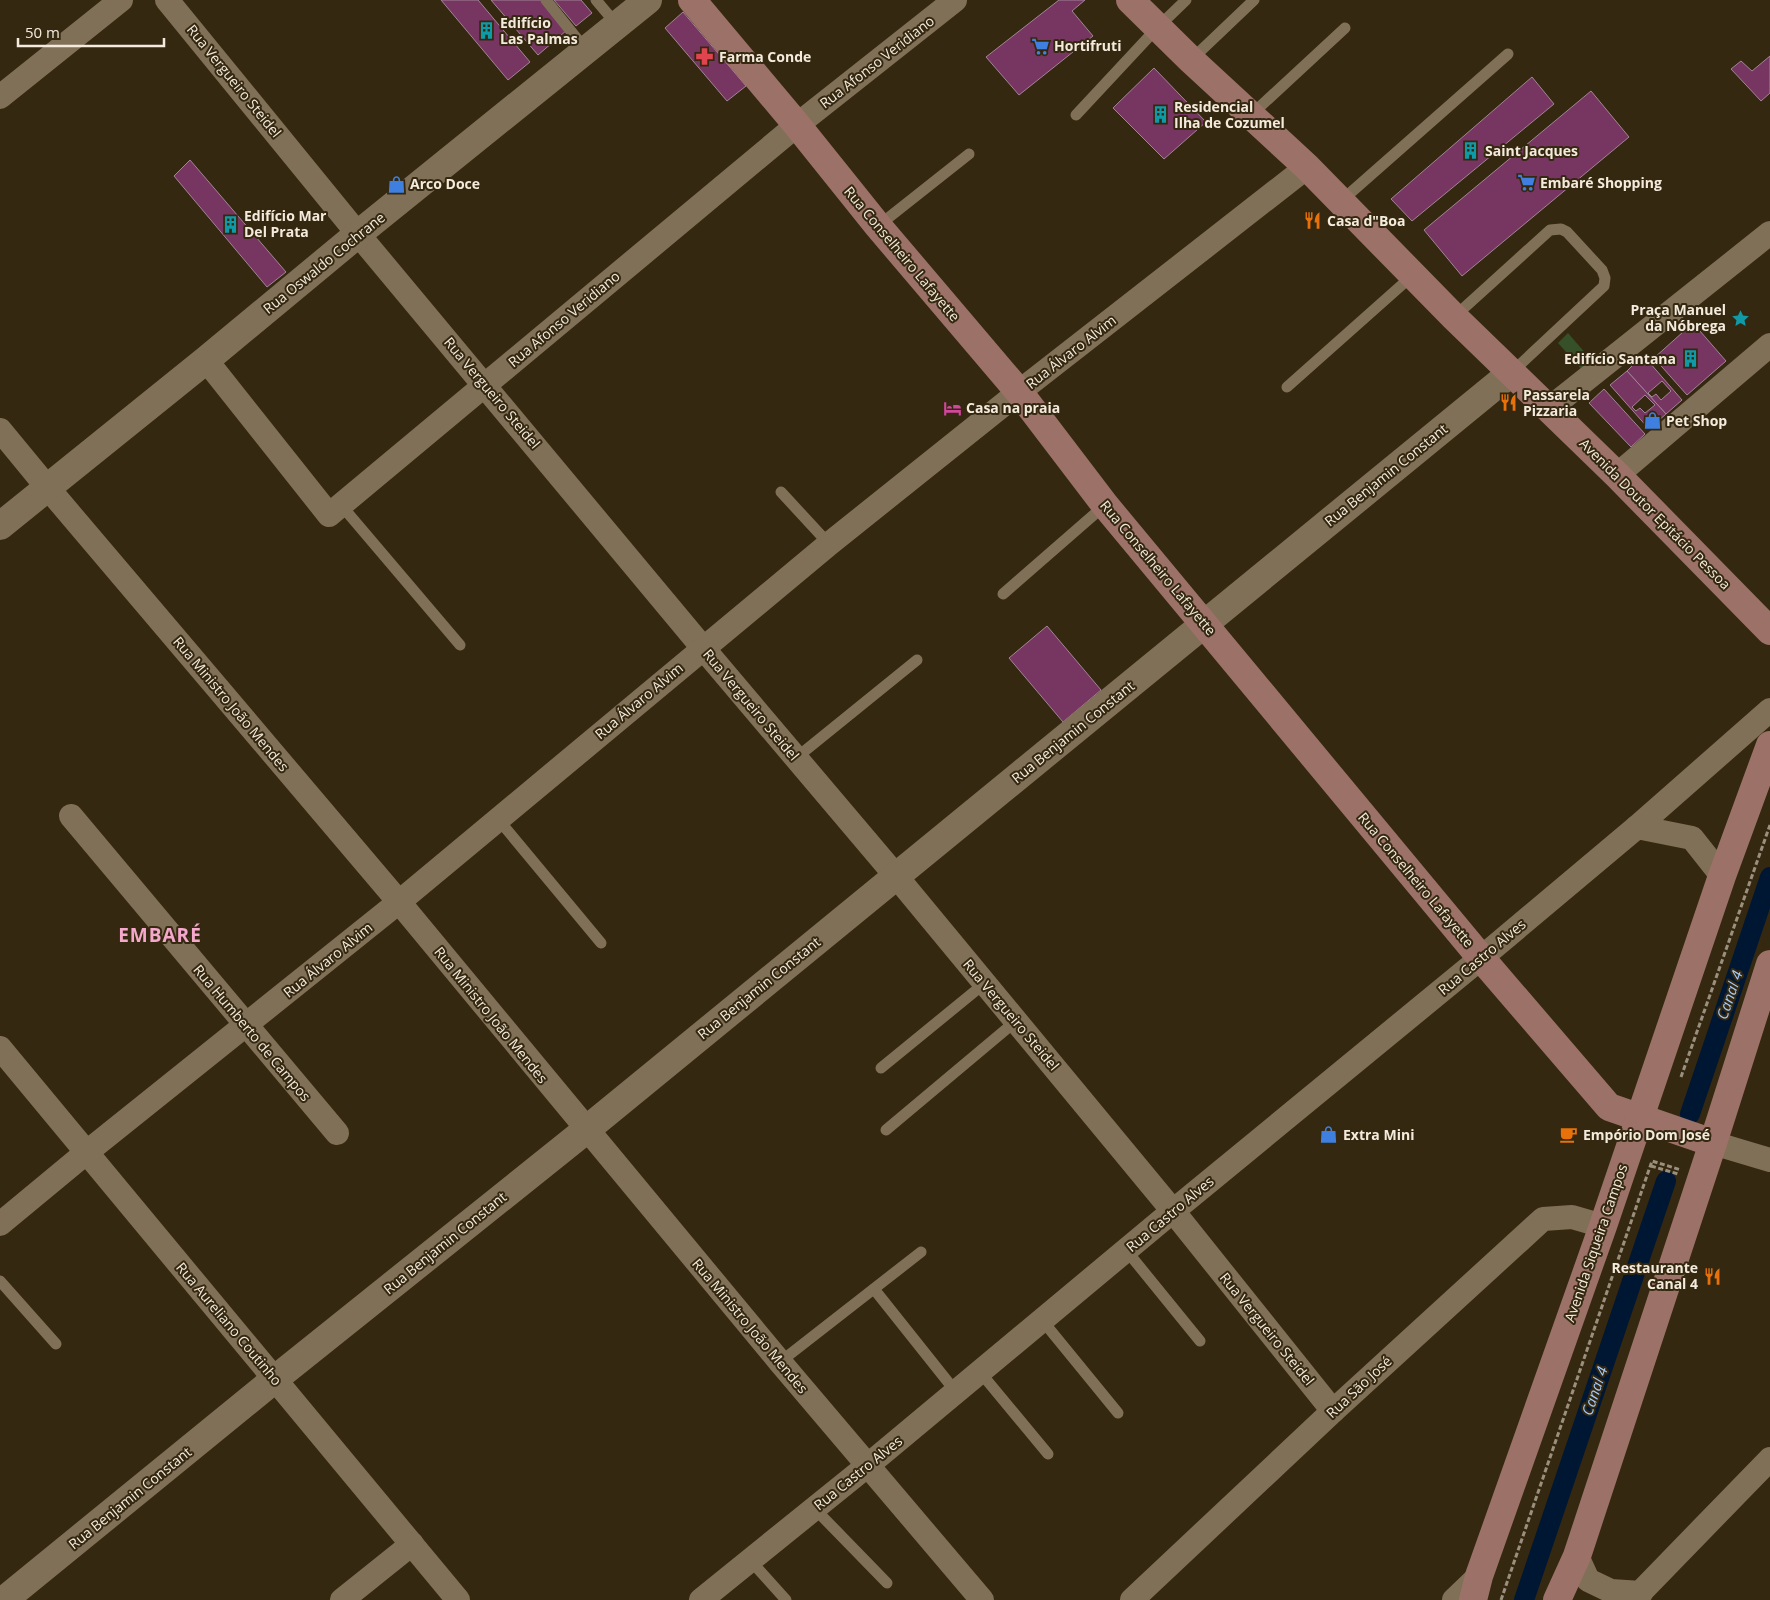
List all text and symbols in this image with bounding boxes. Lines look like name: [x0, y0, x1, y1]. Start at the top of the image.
street label: Rua Afonso Veridiano: [816, 11, 938, 112]
place label: Edifício Las Palmas: [500, 13, 578, 48]
scale bar: [18, 15, 164, 47]
street label: Rua Vergueiro Steidel: [183, 20, 286, 141]
building icon: Edifício Las Palmas: [476, 21, 496, 41]
text: 50 m: [25, 22, 60, 42]
supermarket icon: Hortifruti: [1030, 36, 1050, 56]
place label: Hortifruti: [1054, 36, 1121, 55]
pharmacy icon: Farma Conde: [695, 47, 715, 67]
place label: Farma Conde: [719, 47, 811, 66]
place label: Residencial Ilha de Cozumel: [1174, 97, 1285, 132]
building icon: Residencial Ilha de Cozumel: [1150, 105, 1170, 125]
building icon: Saint Jacques: [1461, 141, 1481, 161]
place label: Saint Jacques: [1485, 141, 1578, 160]
supermarket icon: Embaré Shopping: [1516, 173, 1536, 193]
place label: Embaré Shopping: [1540, 173, 1662, 192]
shop icon: Arco Doce: [386, 174, 406, 194]
place label: Arco Doce: [410, 174, 480, 193]
street label: Rua Conselheiro Lafayette: [840, 182, 965, 325]
place label: Edifício Mar Del Prata: [244, 206, 327, 241]
street label: Rua Oswaldo Cochrane: [259, 207, 389, 318]
restaurant icon: Casa d"Boa: [1303, 211, 1323, 231]
place label: Casa d"Boa: [1327, 211, 1405, 230]
building icon: Edifício Mar Del Prata: [220, 214, 240, 234]
street label: Rua Afonso Veridiano: [504, 266, 624, 371]
place label: Praça Manuel da Nóbrega: [1631, 300, 1726, 335]
place icon: Praça Manuel da Nóbrega: [1730, 308, 1750, 328]
street label: Rua Álvaro Alvim: [1022, 310, 1120, 393]
street label: Rua Vergueiro Steidel: [440, 333, 545, 452]
place label: Edifício Santana: [1564, 349, 1676, 368]
building icon: Edifício Santana: [1680, 349, 1700, 369]
place label: Passarela Pizzaria: [1523, 385, 1590, 420]
restaurant icon: Passarela Pizzaria: [1499, 393, 1519, 413]
hotel icon: Casa na praia: [942, 398, 962, 418]
place label: Casa na praia: [966, 398, 1060, 417]
shop icon: Pet Shop: [1642, 411, 1662, 431]
place label: Pet Shop: [1666, 411, 1727, 430]
street label: Rua Benjamin Constant: [1320, 419, 1451, 530]
street label: Avenida Doutor Epitácio Pessoa: [1576, 434, 1735, 593]
street label: Rua Conselheiro Lafayette: [1096, 496, 1221, 639]
street label: Rua Ministro João Mendes: [169, 632, 294, 775]
street label: Rua Vergueiro Steidel: [699, 645, 804, 764]
street label: Rua Álvaro Alvim: [591, 658, 687, 743]
street label: Rua Benjamin Constant: [1007, 676, 1138, 787]
street label: Rua Conselheiro Lafayette: [1354, 808, 1479, 951]
street label: Rua Castro Alves: [1434, 914, 1530, 999]
street label: Rua Álvaro Alvim: [279, 918, 376, 1001]
district label: EMBARÉ: [118, 922, 202, 948]
street label: Rua Benjamin Constant: [693, 932, 824, 1043]
street label: Rua Ministro João Mendes: [430, 942, 553, 1087]
street label: Rua Vergueiro Steidel: [959, 955, 1064, 1074]
street label: Rua Humberto de Campos: [190, 960, 315, 1105]
water label: Canal 4: [1711, 967, 1747, 1022]
shop icon: Extra Mini: [1319, 1125, 1339, 1145]
place label: Extra Mini: [1343, 1125, 1414, 1144]
cafe icon: Empório Dom José: [1559, 1125, 1579, 1145]
place label: Empório Dom José: [1583, 1125, 1710, 1144]
street label: Avenida Siqueira Campos: [1560, 1161, 1632, 1324]
street label: Rua Castro Alves: [1122, 1171, 1218, 1256]
street label: Rua Benjamin Constant: [379, 1187, 510, 1298]
street label: Rua Ministro João Mendes: [688, 1254, 813, 1397]
street label: Rua Aureliano Coutinho: [172, 1258, 287, 1389]
place label: Restaurante Canal 4: [1611, 1258, 1698, 1293]
restaurant icon: Restaurante Canal 4: [1702, 1266, 1722, 1286]
street label: Rua Vergueiro Steidel: [1216, 1268, 1319, 1389]
street label: Rua São José: [1322, 1351, 1396, 1422]
water label: Canal 4: [1576, 1363, 1612, 1418]
street label: Rua Castro Alves: [810, 1431, 906, 1514]
street label: Rua Benjamin Constant: [64, 1442, 195, 1553]

